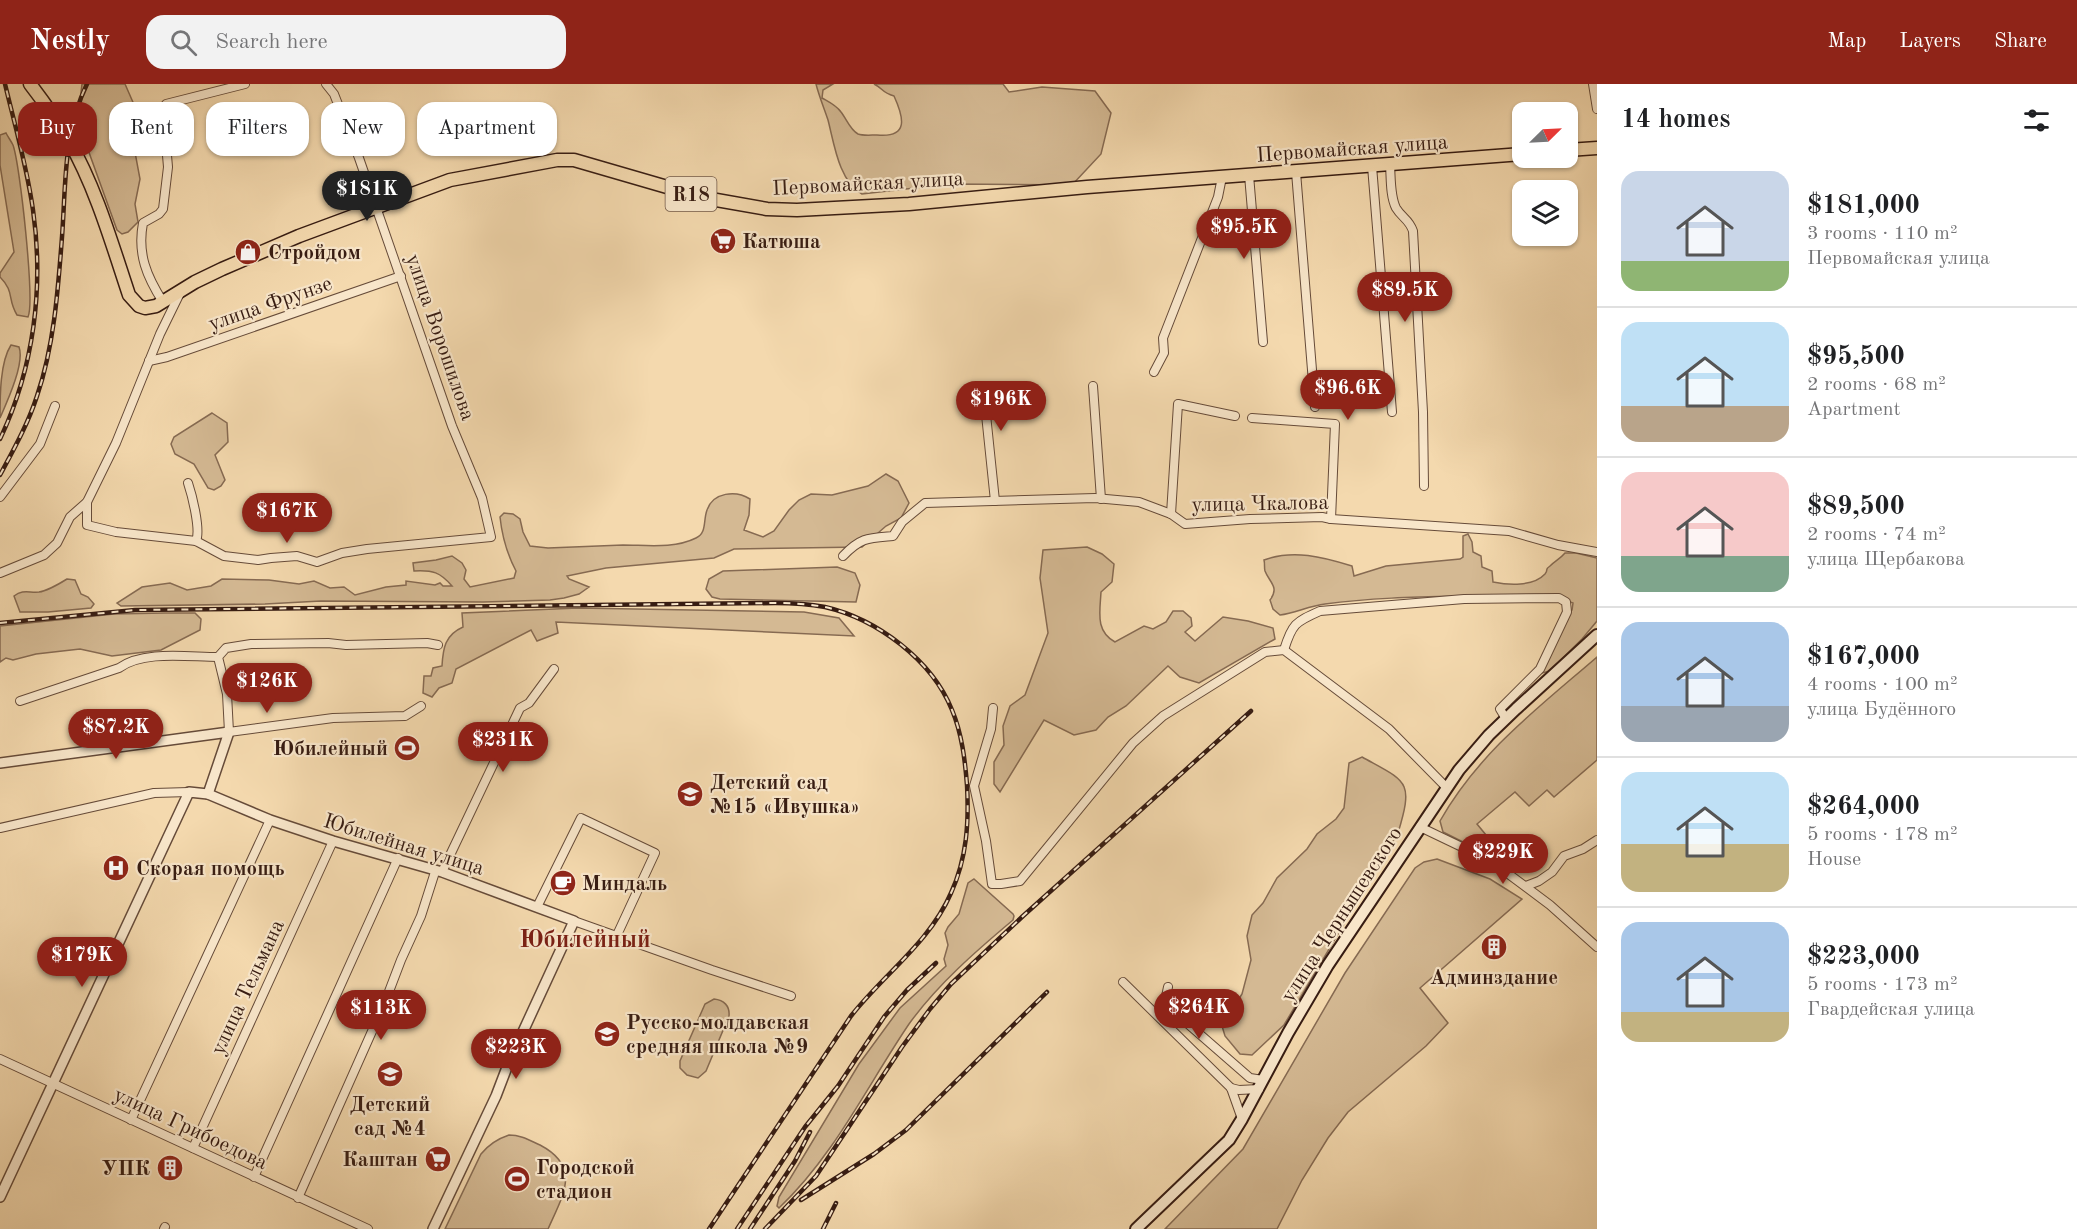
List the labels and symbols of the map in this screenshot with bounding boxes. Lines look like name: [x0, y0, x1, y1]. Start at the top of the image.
north arrow: [1512, 102, 1578, 168]
street label: Первомайская улица: [1256, 132, 1449, 167]
street label: Первомайская улица: [772, 169, 964, 200]
pin: $181K: [325, 171, 409, 222]
road number: R18: [666, 177, 716, 211]
pin: $95.5K: [1195, 209, 1293, 260]
supermarket icon: Катюша: [708, 226, 738, 256]
place label: Катюша: [742, 232, 821, 253]
shop icon: Стройдом: [233, 237, 263, 267]
place label: Стройдом: [268, 243, 361, 264]
street label: улица Ворошилова: [401, 252, 478, 423]
pin: $89.5K: [1356, 272, 1454, 323]
street label: улица Фрунзе: [206, 273, 335, 335]
pin: $96.6K: [1299, 370, 1397, 421]
pin: $196K: [959, 381, 1043, 432]
pin: $167K: [245, 493, 329, 544]
street label: улица Чкалова: [1191, 493, 1329, 516]
pin: $126K: [225, 663, 309, 714]
pin: $87.2K: [67, 709, 165, 760]
pin: $231K: [461, 722, 545, 773]
sports icon: Юбилейный: [392, 733, 422, 763]
place label: Юбилейный: [273, 739, 388, 760]
place label: Детский сад №15 «Ивушка»: [710, 773, 860, 818]
school or university icon: Детский сад №15 «Ивушка»: [675, 779, 705, 809]
street label: Юбилейная улица: [321, 811, 486, 880]
street label: улица Чернышевского: [1278, 824, 1407, 1006]
pin: $229K: [1461, 834, 1545, 885]
hospital icon: Скорая помощь: [101, 853, 131, 883]
place label: Скорая помощь: [136, 859, 285, 880]
cafe icon: Миндаль: [548, 868, 578, 898]
place label: Миндаль: [582, 874, 667, 895]
street label: улица Тельмана: [208, 917, 289, 1058]
district label: Юбилейный: [519, 929, 651, 953]
building icon: Админздание: [1479, 932, 1509, 962]
pin: $179K: [40, 937, 124, 988]
place label: Админздание: [1430, 968, 1558, 989]
pin: $264K: [1157, 989, 1241, 1040]
pin: $113K: [339, 990, 423, 1041]
place label: Русско-молдавская средняя школа №9: [626, 1013, 809, 1058]
school or university icon: Русско-молдавская средняя школа №9: [592, 1019, 622, 1049]
pin: $223K: [474, 1029, 558, 1080]
school or university icon: Детский сад №4: [375, 1059, 405, 1089]
street label: улица Грибоедова: [110, 1085, 271, 1174]
place label: Детский сад №4: [350, 1095, 430, 1140]
supermarket icon: Каштан: [423, 1144, 453, 1174]
place label: Каштан: [342, 1150, 418, 1171]
building icon: УПК: [155, 1153, 185, 1183]
place label: Городской стадион: [536, 1158, 635, 1203]
place label: УПК: [101, 1159, 151, 1180]
sports icon: Городской стадион: [502, 1164, 532, 1194]

